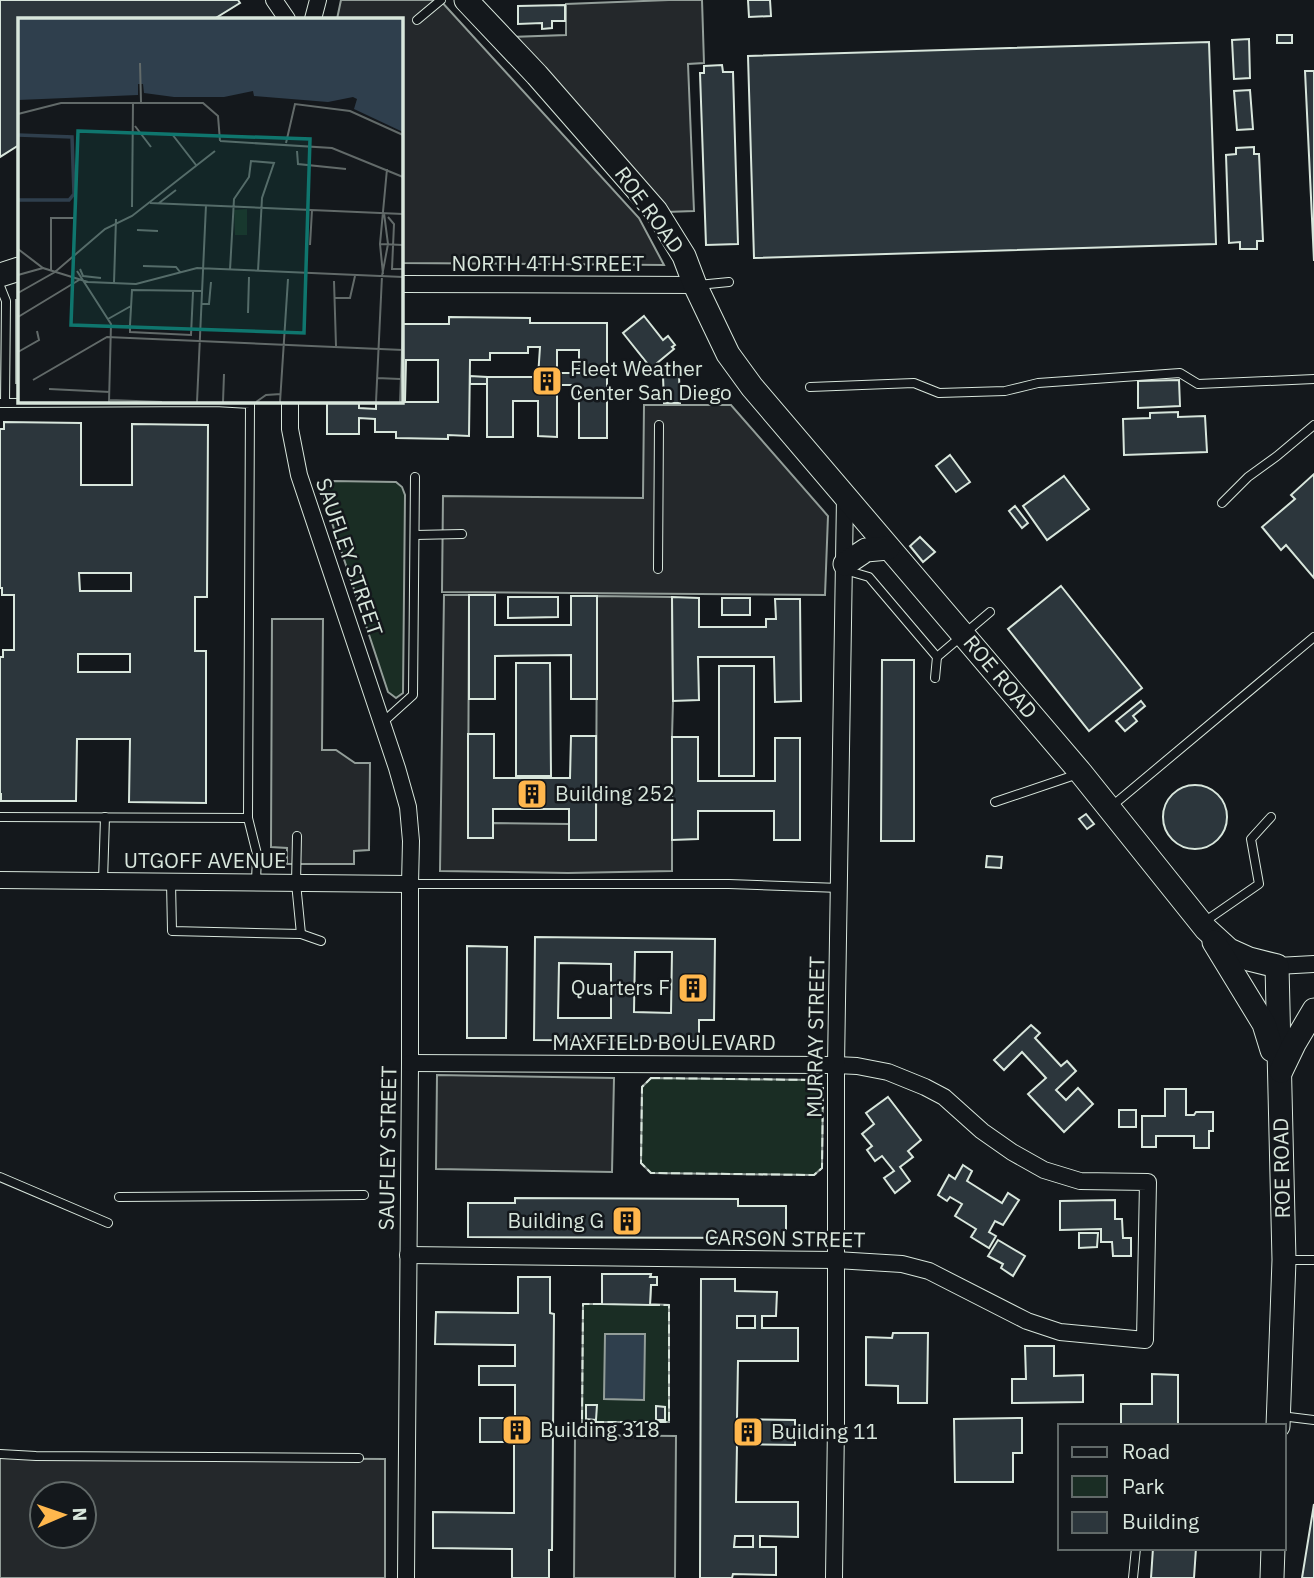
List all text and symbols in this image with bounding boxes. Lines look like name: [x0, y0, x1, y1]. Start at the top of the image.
inset map: [18, 18, 402, 402]
street label: ROE ROAD: [609, 160, 691, 258]
street label: NORTH 4TH STREET: [452, 249, 644, 277]
place label: Fleet Weather Center San Diego: [570, 354, 732, 406]
building icon: Fleet Weather Center San Diego: [530, 364, 564, 398]
street label: SAUFLEY STREET: [310, 474, 390, 639]
street label: ROE ROAD: [958, 629, 1044, 724]
building icon: Building 252: [515, 777, 549, 811]
place label: Building 252: [555, 779, 675, 807]
street label: UTGOFF AVENUE: [124, 846, 286, 874]
street label: MURRAY STREET: [800, 956, 830, 1118]
building icon: Quarters F: [676, 971, 710, 1005]
place label: Quarters F: [571, 973, 670, 1001]
street label: MAXFIELD BOULEVARD: [552, 1028, 776, 1056]
street label: SAUFLEY STREET: [372, 1065, 402, 1231]
street label: ROE ROAD: [1266, 1117, 1296, 1219]
building icon: Building G: [610, 1204, 644, 1238]
place label: Building G: [507, 1206, 604, 1234]
street label: CARSON STREET: [704, 1223, 866, 1253]
building icon: Building 318: [500, 1413, 534, 1447]
place label: Building 318: [540, 1415, 660, 1443]
building icon: Building 11: [731, 1415, 765, 1449]
place label: Building 11: [771, 1417, 878, 1445]
legend: [1058, 1424, 1286, 1550]
text: Road: [1122, 1437, 1170, 1465]
text: Park: [1122, 1472, 1165, 1500]
north arrow: [28, 1480, 98, 1550]
text: N: [68, 1507, 92, 1522]
text: Building: [1122, 1507, 1199, 1535]

